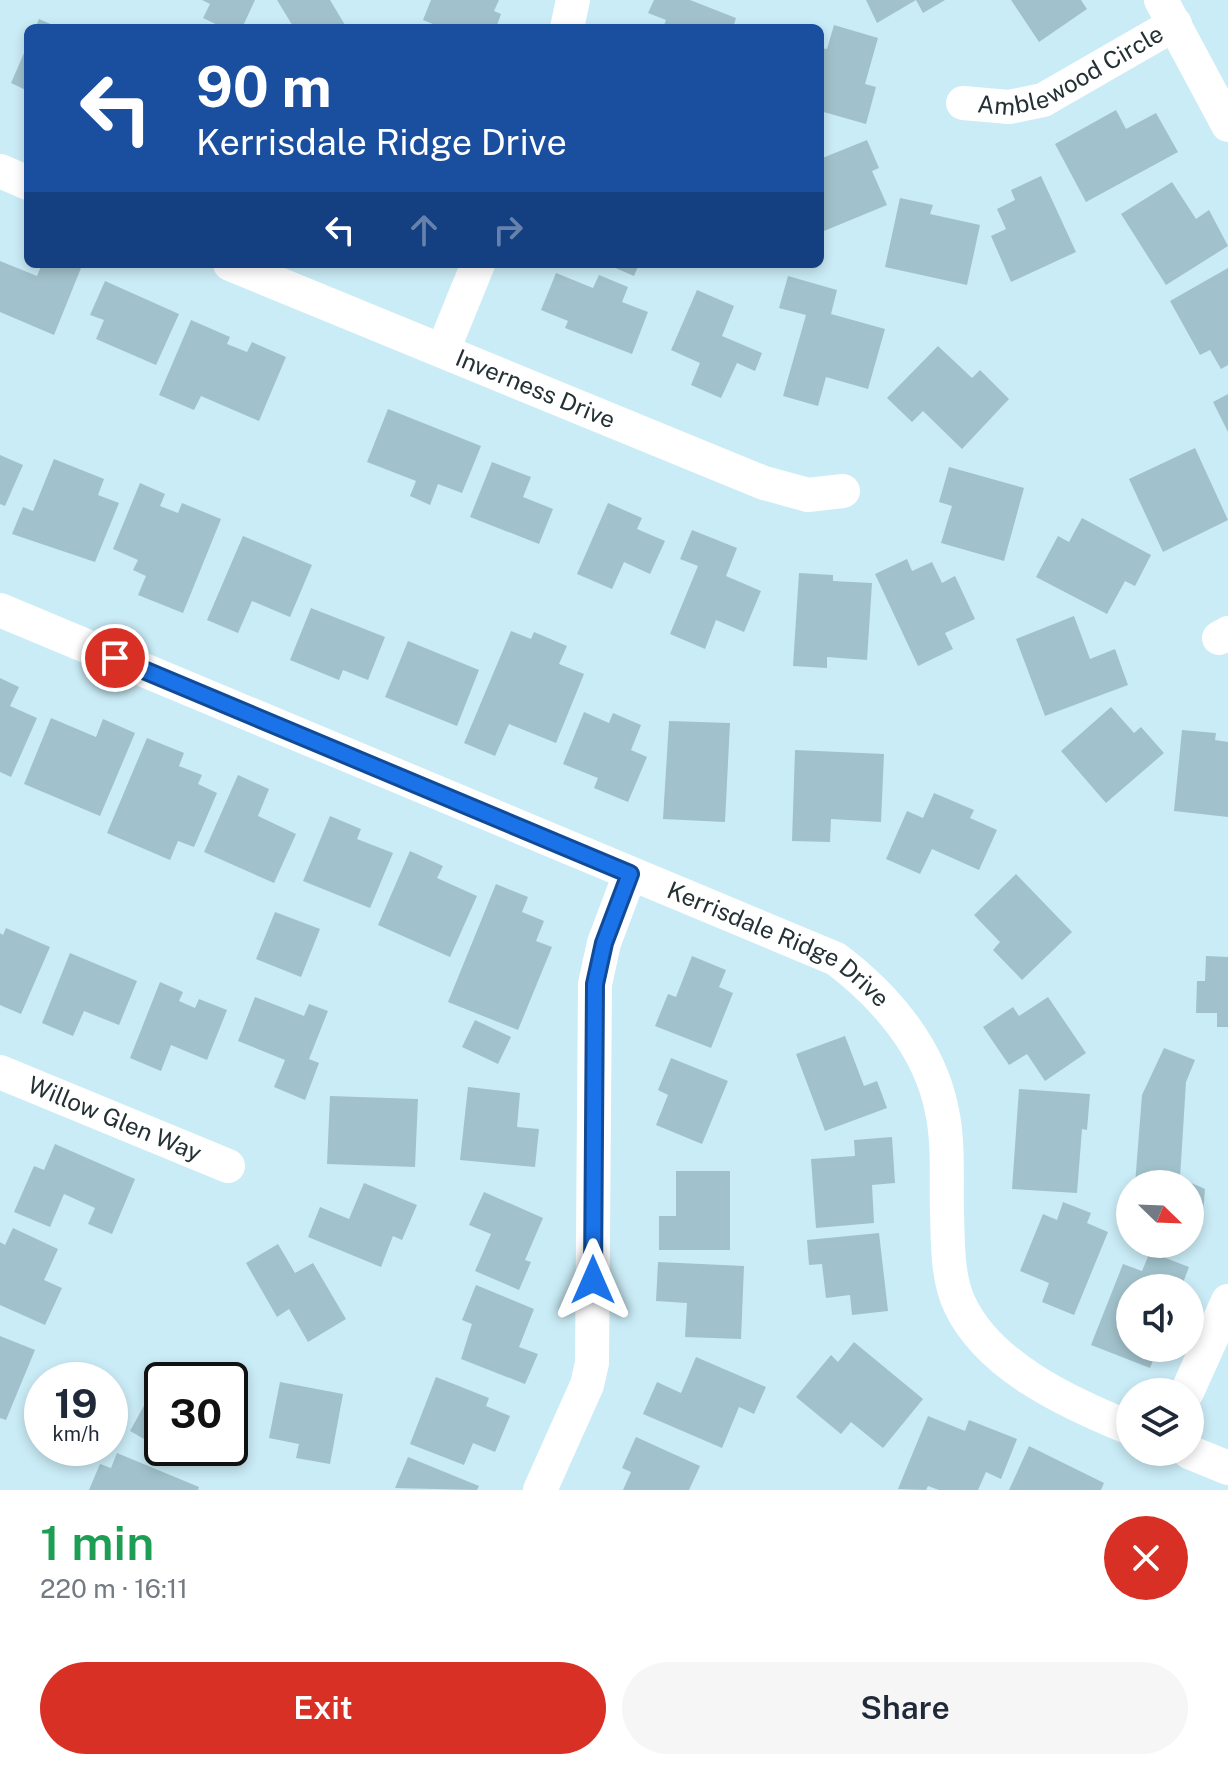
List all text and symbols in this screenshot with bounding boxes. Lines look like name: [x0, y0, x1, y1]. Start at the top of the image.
street label: Amblewood Circle: [976, 19, 1168, 120]
text: 90 m: [196, 54, 332, 120]
icon: left: [64, 56, 168, 160]
text: Kerrisdale Ridge Drive: [196, 121, 567, 163]
icon: left: [318, 208, 362, 252]
icon: ahead: [402, 208, 446, 252]
icon: right: [486, 208, 530, 252]
street label: Inverness Drive: [452, 343, 620, 433]
pin: [81, 624, 149, 692]
icon: arrive: [93, 636, 137, 680]
street label: Kerrisdale Ridge Drive: [663, 875, 896, 1012]
street label: Willow Glen Way: [24, 1070, 206, 1167]
north arrow: [1116, 1170, 1204, 1258]
map controls: [1116, 1170, 1204, 1466]
position arrow: [551, 1238, 635, 1322]
button: sound: [1116, 1274, 1204, 1362]
speed limit sign: 30: [144, 1362, 248, 1466]
button: layers: [1116, 1378, 1204, 1466]
text: 19: [54, 1380, 98, 1427]
text: km/h: [52, 1422, 100, 1446]
text: 1 min: [40, 1514, 154, 1571]
button: close: [1104, 1516, 1188, 1600]
text: 220 m · 16:11: [40, 1573, 188, 1604]
button: Exit: [40, 1662, 606, 1754]
button: Share: [622, 1662, 1188, 1754]

